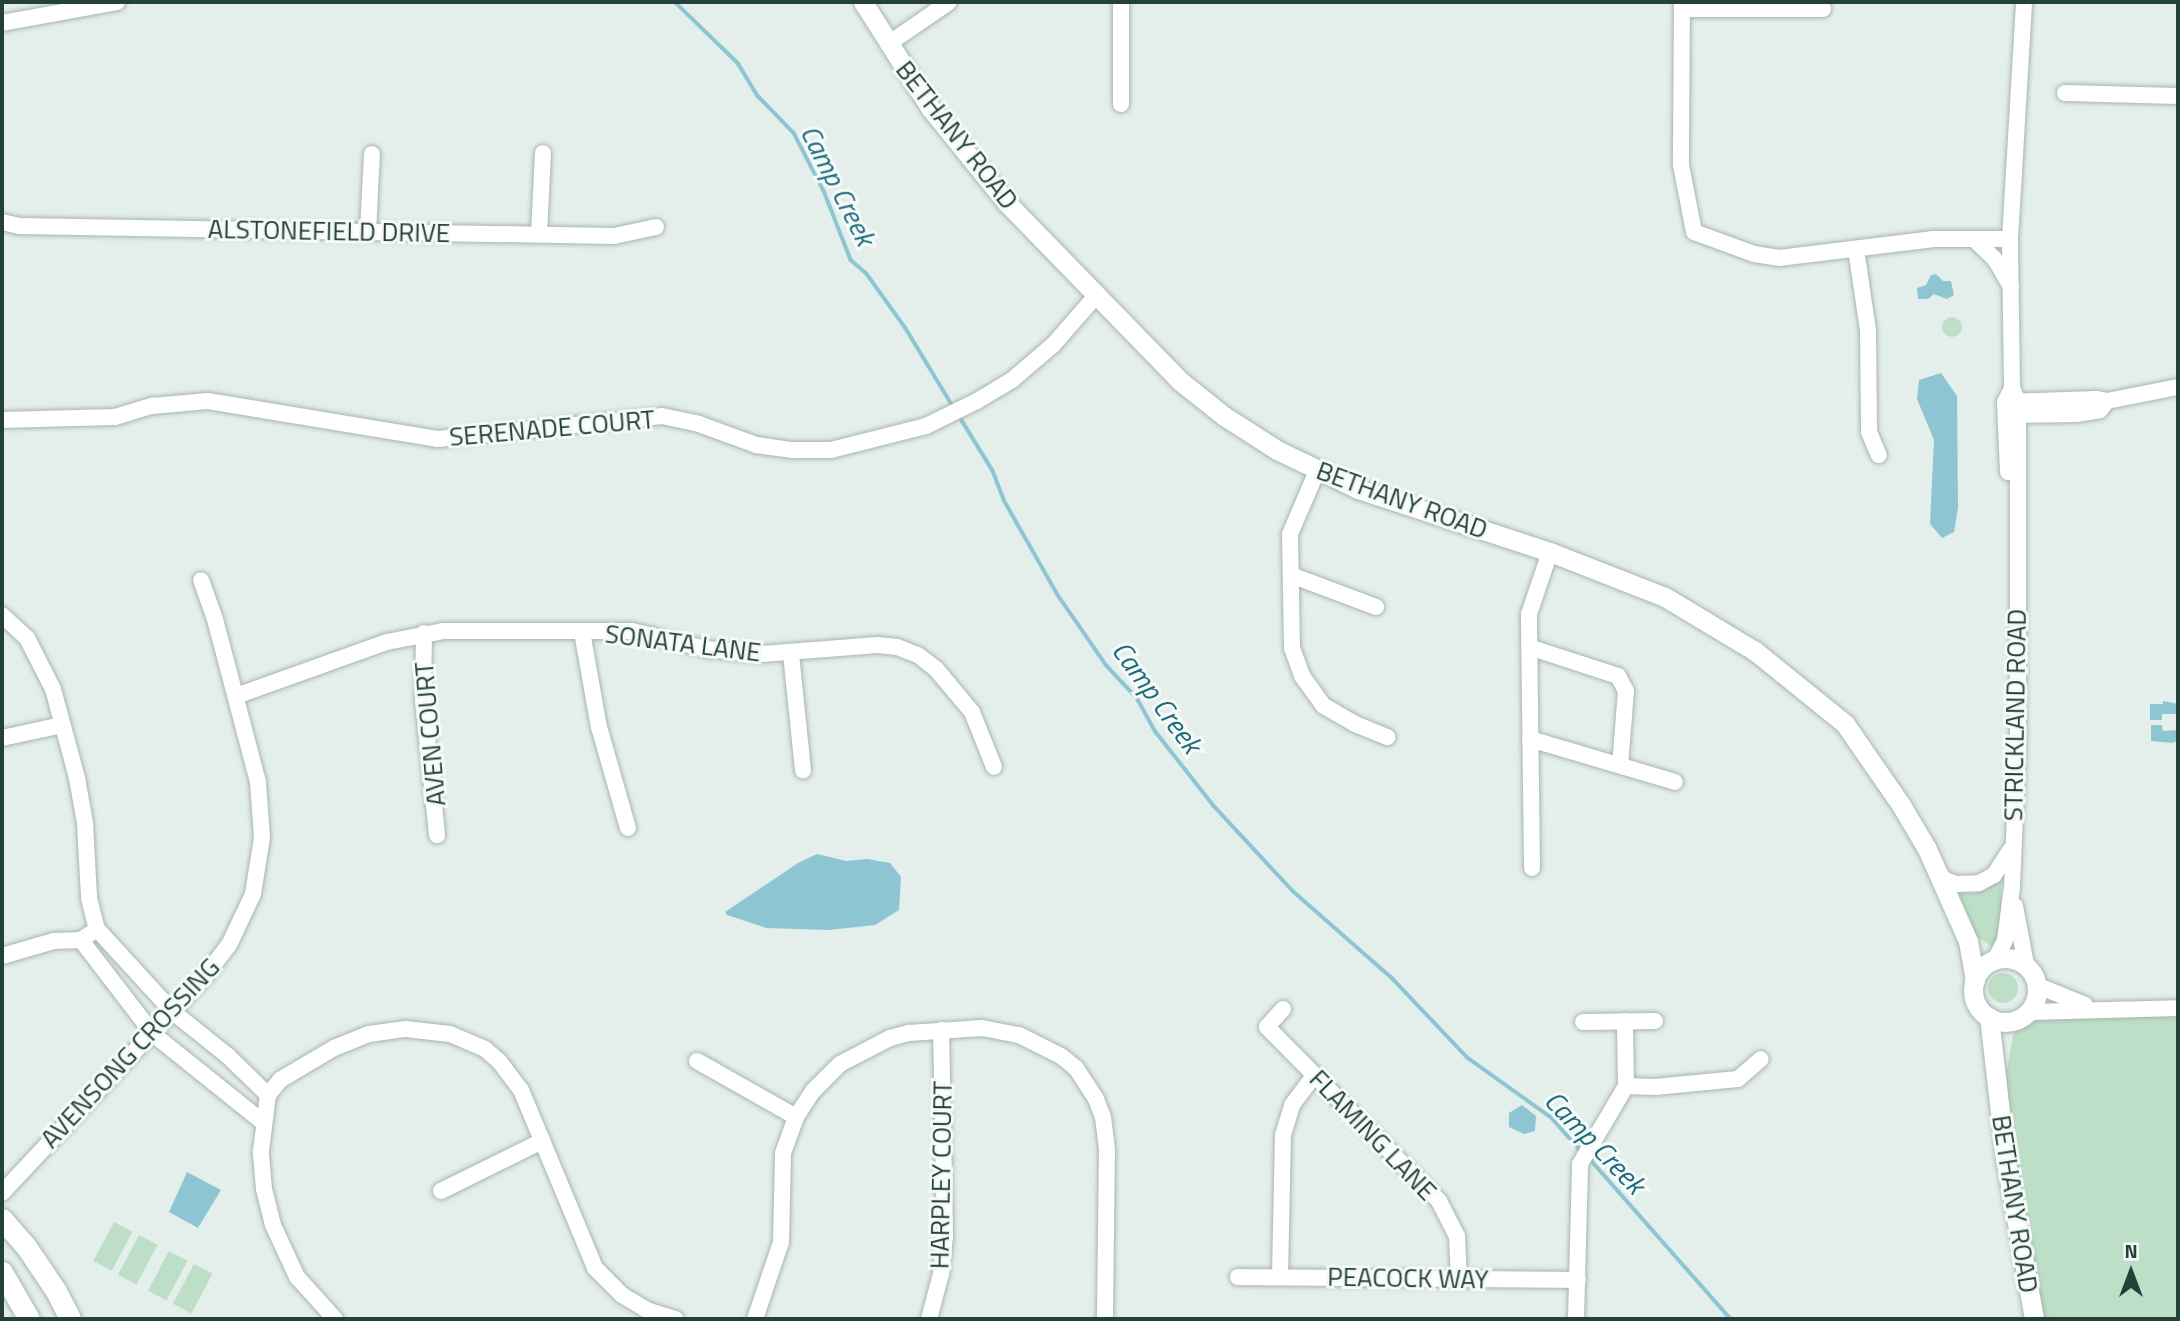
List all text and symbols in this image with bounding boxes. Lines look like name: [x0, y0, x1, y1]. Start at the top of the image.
street label: BETHANY ROAD: [889, 55, 1025, 215]
water label: Camp Creek: [793, 119, 883, 251]
street label: ALSTONEFIELD DRIVE: [208, 213, 450, 249]
street label: SERENADE COURT: [448, 403, 656, 453]
street label: BETHANY ROAD: [1312, 455, 1492, 545]
street label: STRICKLAND ROAD: [1998, 609, 2032, 821]
street label: SONATA LANE: [603, 618, 763, 668]
water label: Camp Creek: [1105, 634, 1209, 760]
street label: AVEN COURT: [408, 661, 452, 807]
street label: AVENSONG CROSSING: [34, 952, 226, 1154]
street label: FLAMING LANE: [1303, 1063, 1443, 1207]
street label: HARPLEY COURT: [924, 1081, 958, 1269]
water label: Camp Creek: [1538, 1083, 1652, 1201]
street label: BETHANY ROAD: [1986, 1113, 2044, 1295]
text: N: [2124, 1236, 2138, 1265]
north arrow: [2096, 1237, 2166, 1307]
street label: PEACOCK WAY: [1327, 1261, 1489, 1295]

